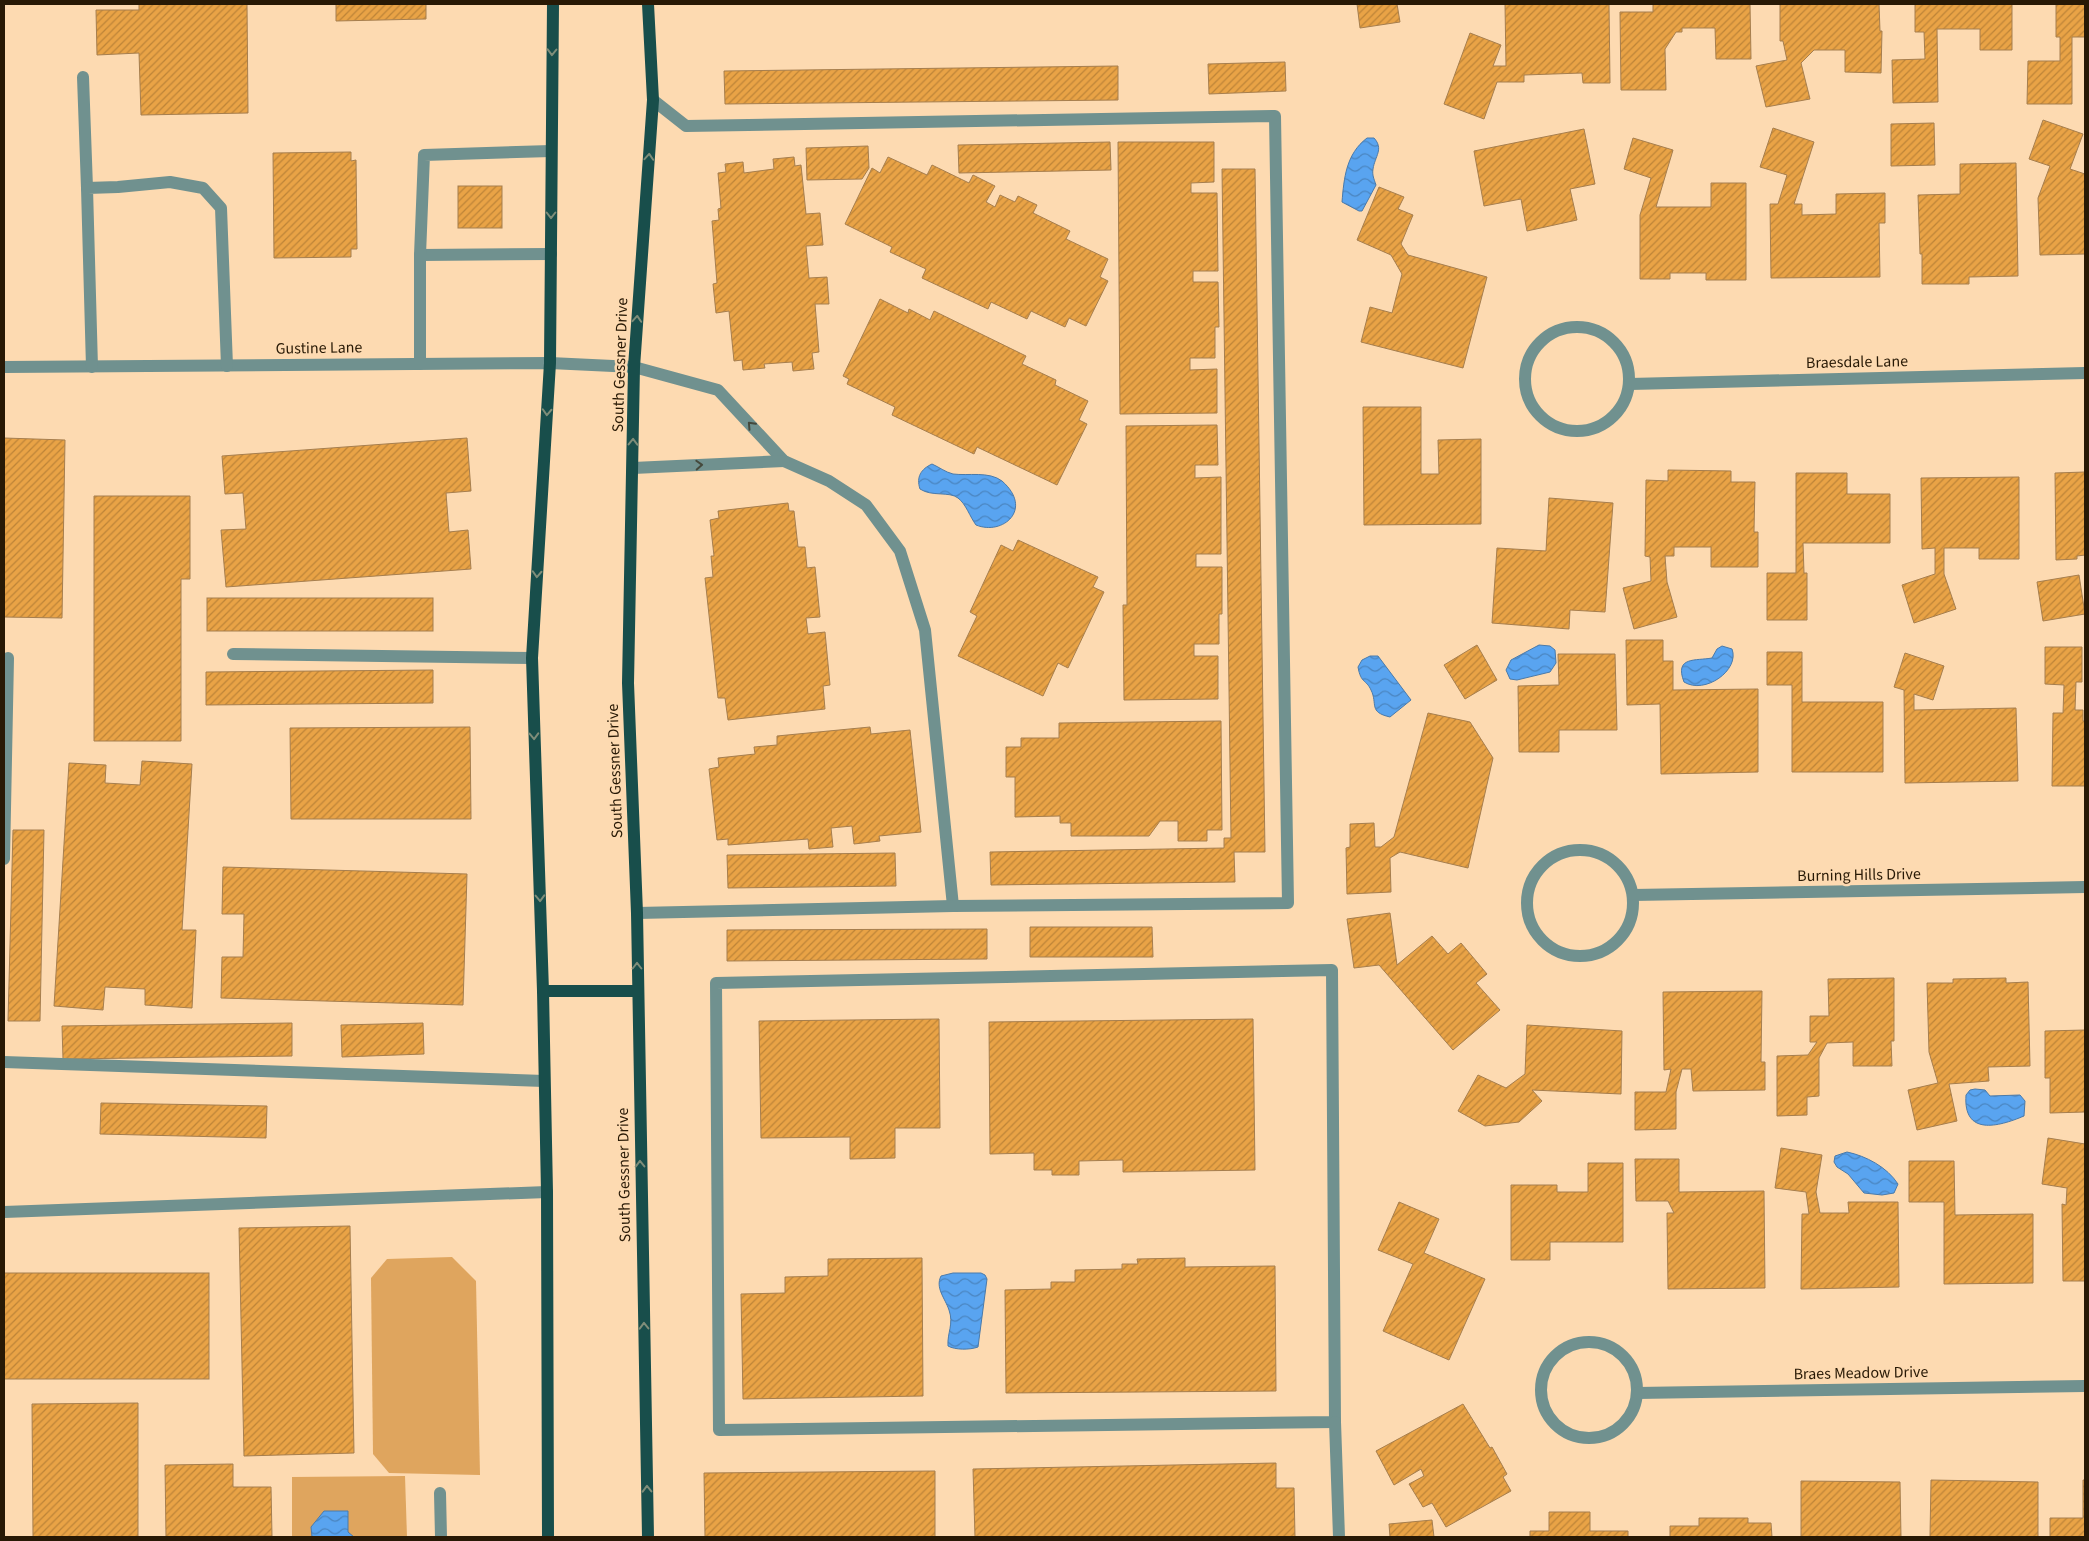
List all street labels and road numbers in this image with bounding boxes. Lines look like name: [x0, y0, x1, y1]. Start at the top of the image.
street label: South Gessner Drive: [607, 297, 633, 433]
street label: Gustine Lane: [275, 336, 363, 360]
street label: Braesdale Lane: [1806, 350, 1908, 374]
street label: South Gessner Drive: [602, 703, 628, 839]
street label: Burning Hills Drive: [1797, 863, 1921, 887]
street label: South Gessner Drive: [612, 1107, 636, 1242]
street label: Braes Meadow Drive: [1793, 1361, 1929, 1385]

